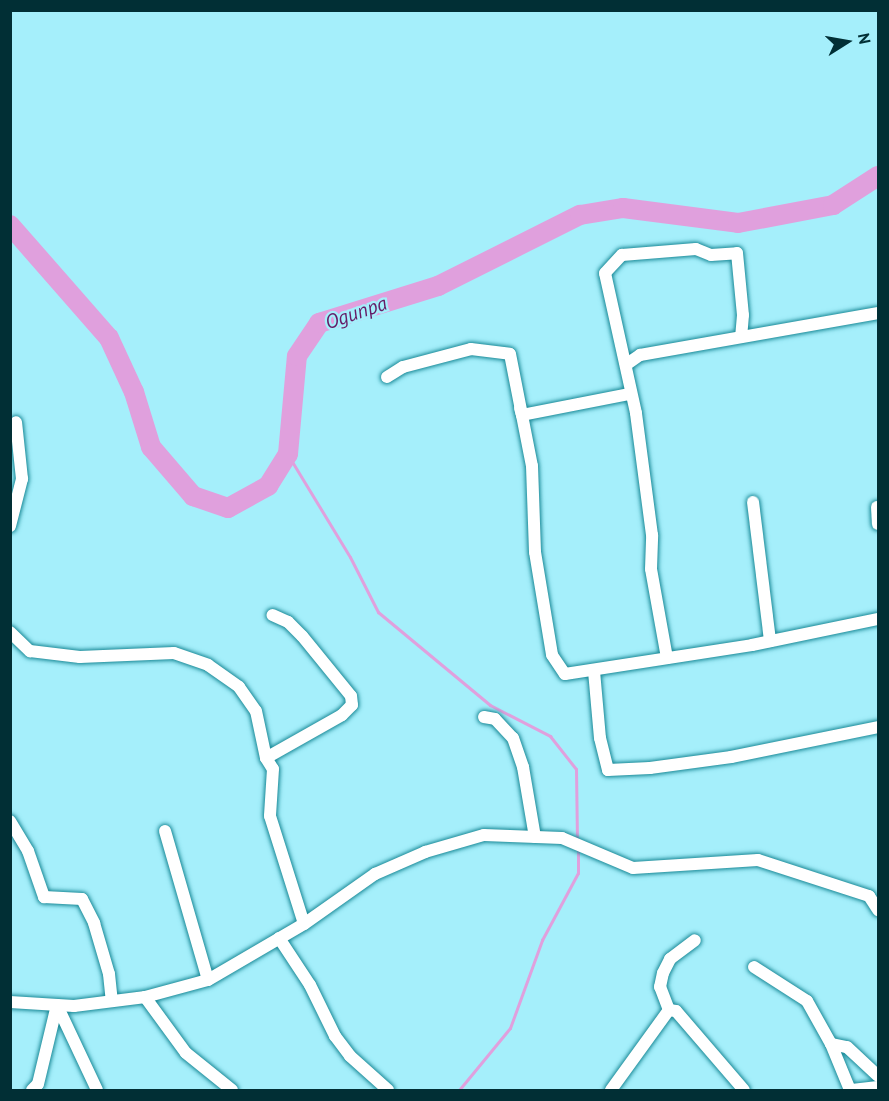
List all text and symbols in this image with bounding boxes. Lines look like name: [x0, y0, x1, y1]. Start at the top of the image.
north arrow: [817, 12, 877, 72]
text: N: [854, 31, 875, 46]
water label: Ogunpa: [322, 291, 390, 335]

